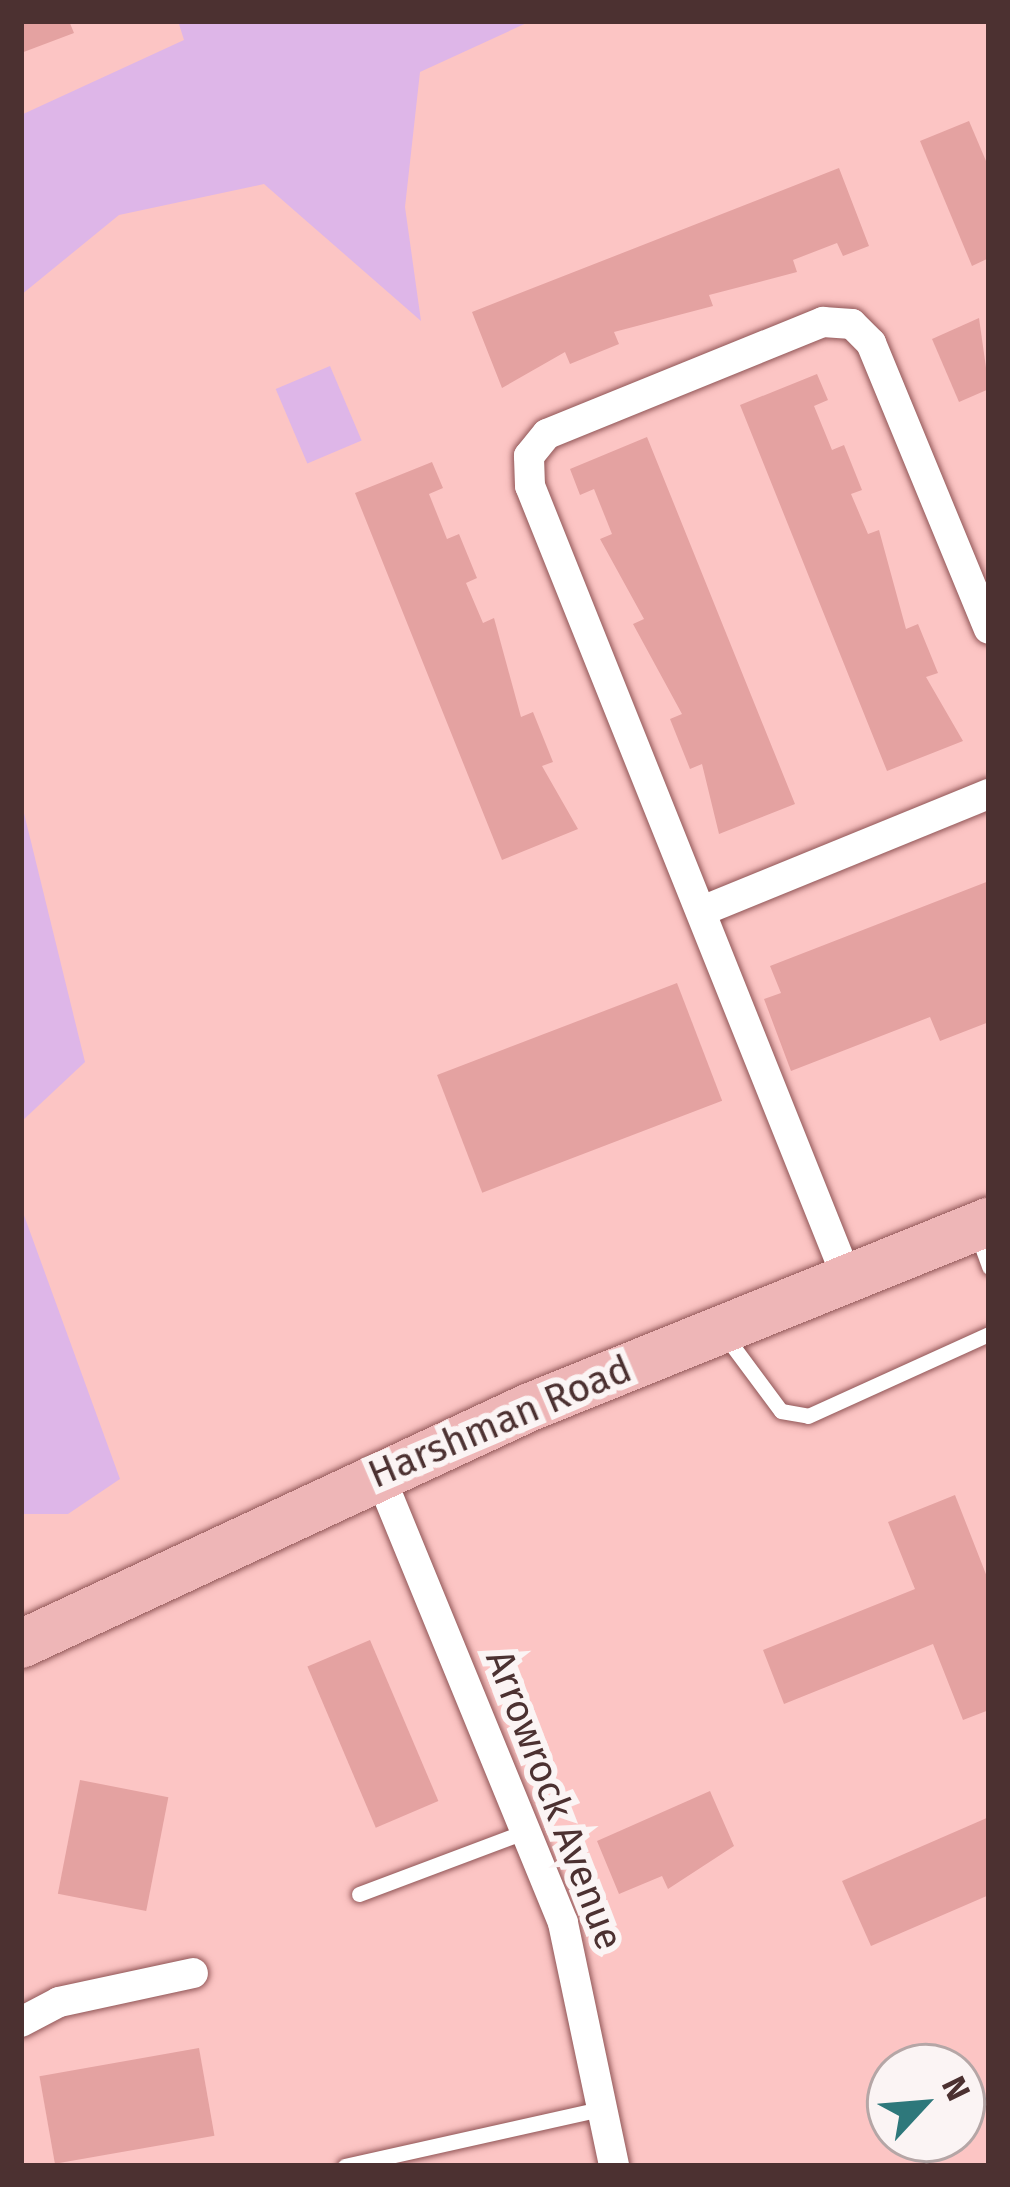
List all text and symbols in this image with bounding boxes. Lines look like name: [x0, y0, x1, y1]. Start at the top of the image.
street label: Harshman Road: [362, 1346, 638, 1498]
street label: Arrowrock Avenue: [475, 1644, 633, 1956]
north arrow: [866, 2043, 986, 2163]
text: N: [933, 2070, 978, 2107]

